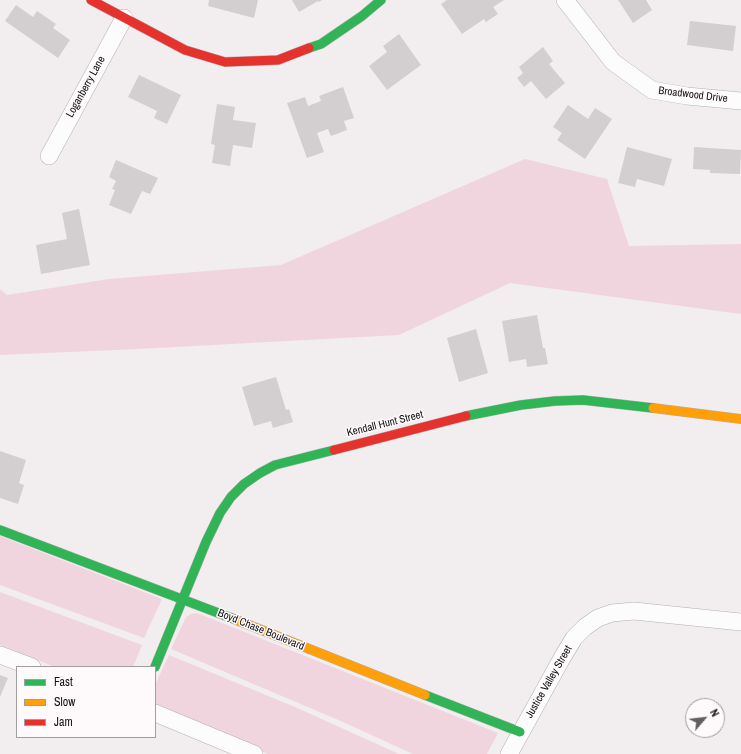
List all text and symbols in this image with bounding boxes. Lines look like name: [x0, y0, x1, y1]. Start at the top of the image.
street label: Loganberry Lane: [64, 54, 108, 120]
street label: Broadwood Drive: [658, 84, 728, 106]
street label: Kendall Hunt Street: [345, 408, 425, 440]
street label: Boyd Chase Boulevard: [216, 607, 306, 653]
street label: Justice Valley Street: [523, 643, 575, 721]
legend: [16, 666, 156, 738]
text: Fast: [54, 674, 73, 690]
text: Slow: [54, 694, 75, 710]
north arrow: [685, 698, 725, 738]
text: N: [707, 707, 722, 719]
text: Jam: [54, 714, 73, 730]

